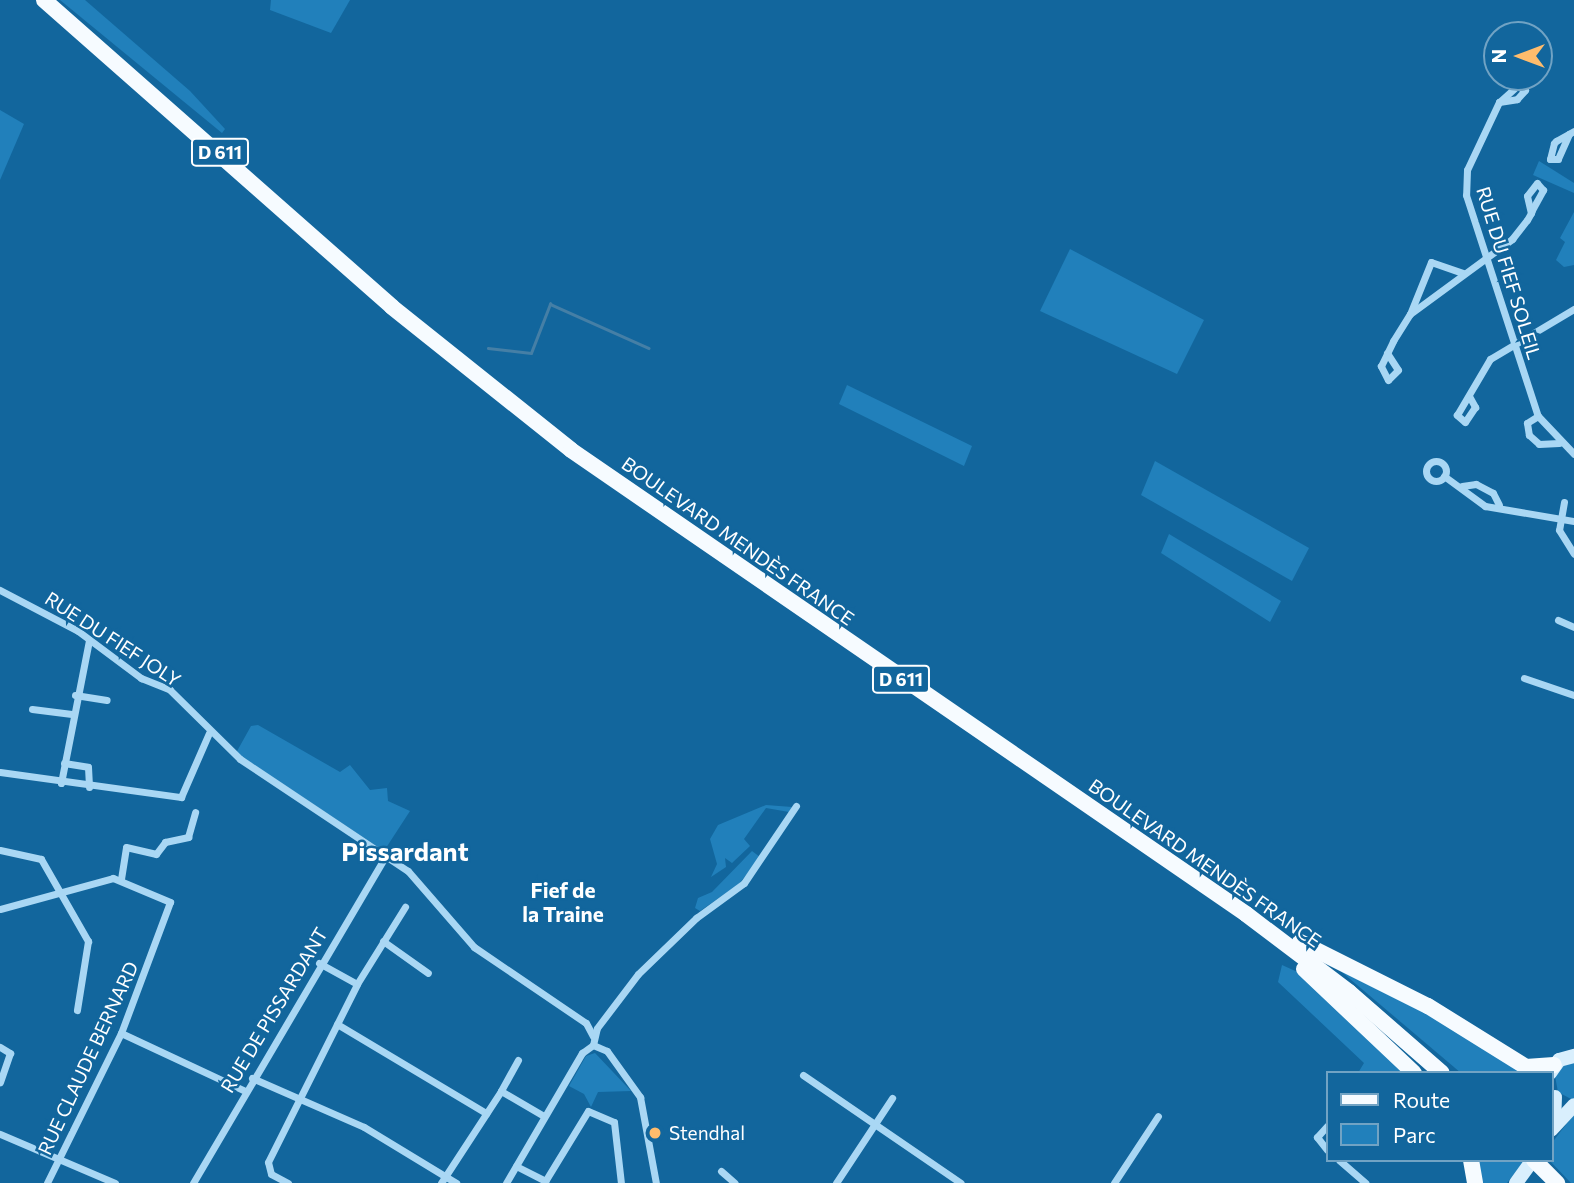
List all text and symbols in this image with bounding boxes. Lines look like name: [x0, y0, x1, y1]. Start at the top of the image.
north arrow: [1483, 21, 1553, 91]
text: N: [1487, 49, 1510, 63]
road number: D 611: [190, 138, 250, 167]
street label: RUE DU FIEF SOLEIL: [1472, 184, 1546, 362]
street label: BOULEVARD MENDÈS FRANCE: [618, 452, 858, 630]
street label: RUE DU FIEF JOLY: [41, 587, 185, 691]
road number: D 611: [871, 664, 931, 694]
street label: BOULEVARD MENDÈS FRANCE: [1085, 774, 1325, 952]
district label: Pissardant: [341, 835, 469, 867]
district label: Fief de la Traine: [522, 877, 604, 927]
street label: RUE DE PISSARDANT: [216, 923, 332, 1097]
street label: RUE CLAUDE BERNARD: [33, 958, 143, 1158]
legend: [1326, 1071, 1553, 1162]
text: Route: [1393, 1087, 1450, 1112]
place label: Stendhal: [669, 1122, 745, 1144]
text: Parc: [1393, 1122, 1436, 1147]
marker: Stendhal: [647, 1125, 663, 1141]

